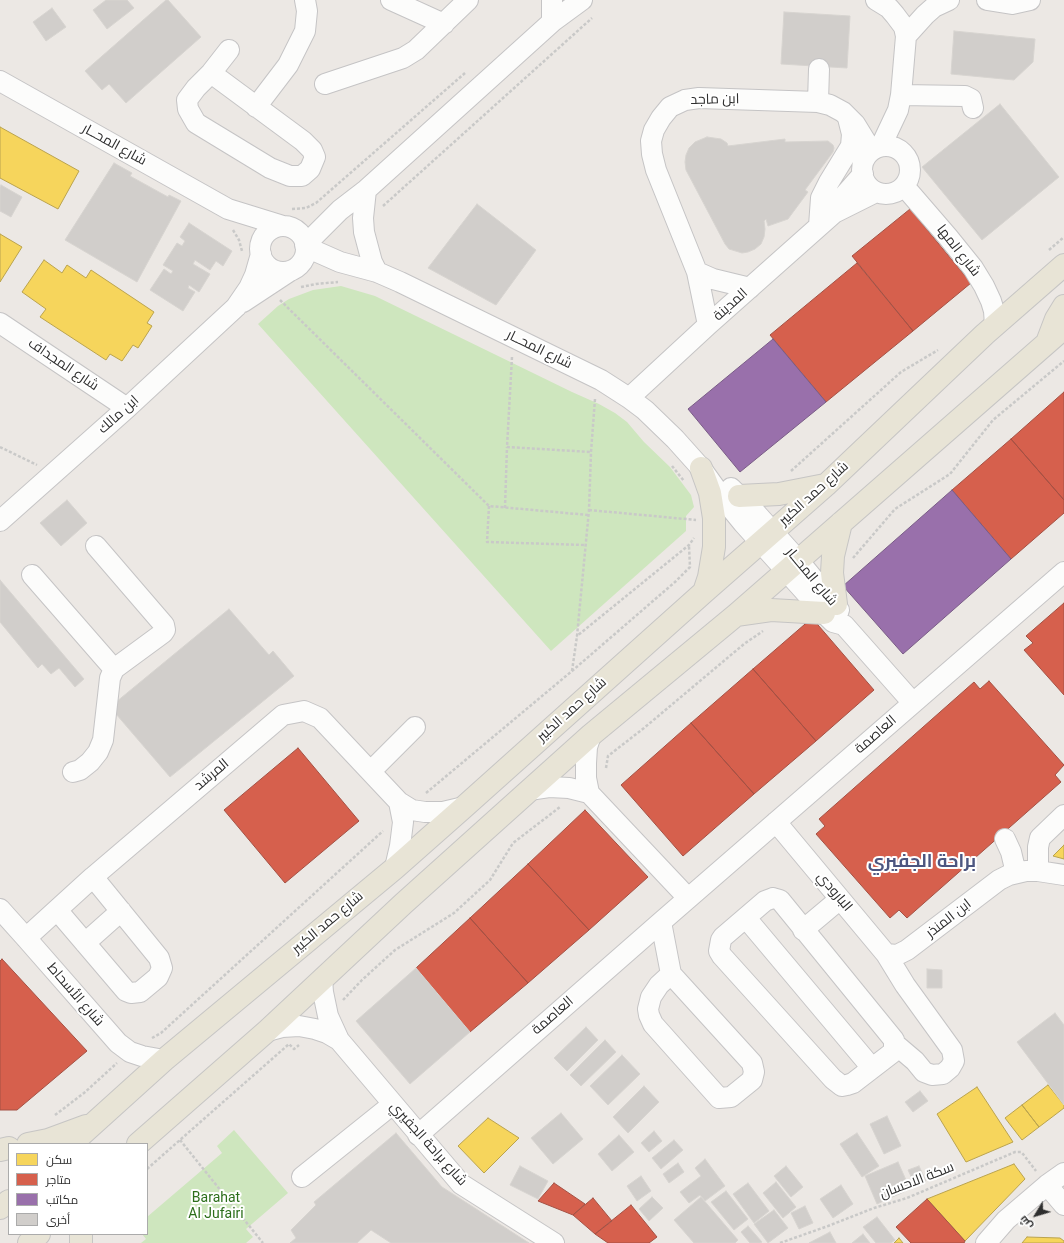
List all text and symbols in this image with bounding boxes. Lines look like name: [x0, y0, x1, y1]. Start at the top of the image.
street label: ابن ماجد: [690, 91, 740, 109]
street label: شارع المحــار: [79, 120, 149, 170]
street label: شارع المها: [933, 222, 983, 280]
street label: المدينة: [710, 285, 752, 325]
street label: شارع المحــار: [503, 327, 575, 373]
street label: شارع المجداف: [24, 335, 102, 395]
street label: ابن مالك: [95, 392, 143, 438]
street label: شارع حمد الكبير: [776, 458, 852, 530]
street label: شارع المحــار: [782, 544, 840, 610]
street label: شارع حمد الكبير: [534, 674, 610, 746]
street label: العاصمة: [852, 712, 900, 758]
street label: المرشد: [191, 756, 233, 794]
district label: براحة الجفيري: [868, 851, 976, 873]
street label: البارودي: [813, 869, 855, 915]
street label: شارع حمد الكبير: [289, 888, 367, 958]
street label: ابن المنذر: [923, 896, 975, 942]
street label: شارع الأسحاط: [43, 960, 107, 1030]
street label: العاصمة: [529, 993, 577, 1039]
street label: شارع براحة الجفيري: [386, 1098, 470, 1190]
legend: [8, 1143, 148, 1235]
text: سكن: [46, 1153, 72, 1167]
street label: سكة الاحسان: [877, 1159, 957, 1203]
text: متاجر: [46, 1173, 71, 1187]
park label: Barahat Al Jufairi: [188, 1190, 244, 1222]
text: مكاتب: [46, 1193, 78, 1207]
north arrow: [1016, 1195, 1056, 1235]
text: أخرى: [46, 1213, 70, 1227]
text: ش: [1017, 1213, 1036, 1232]

